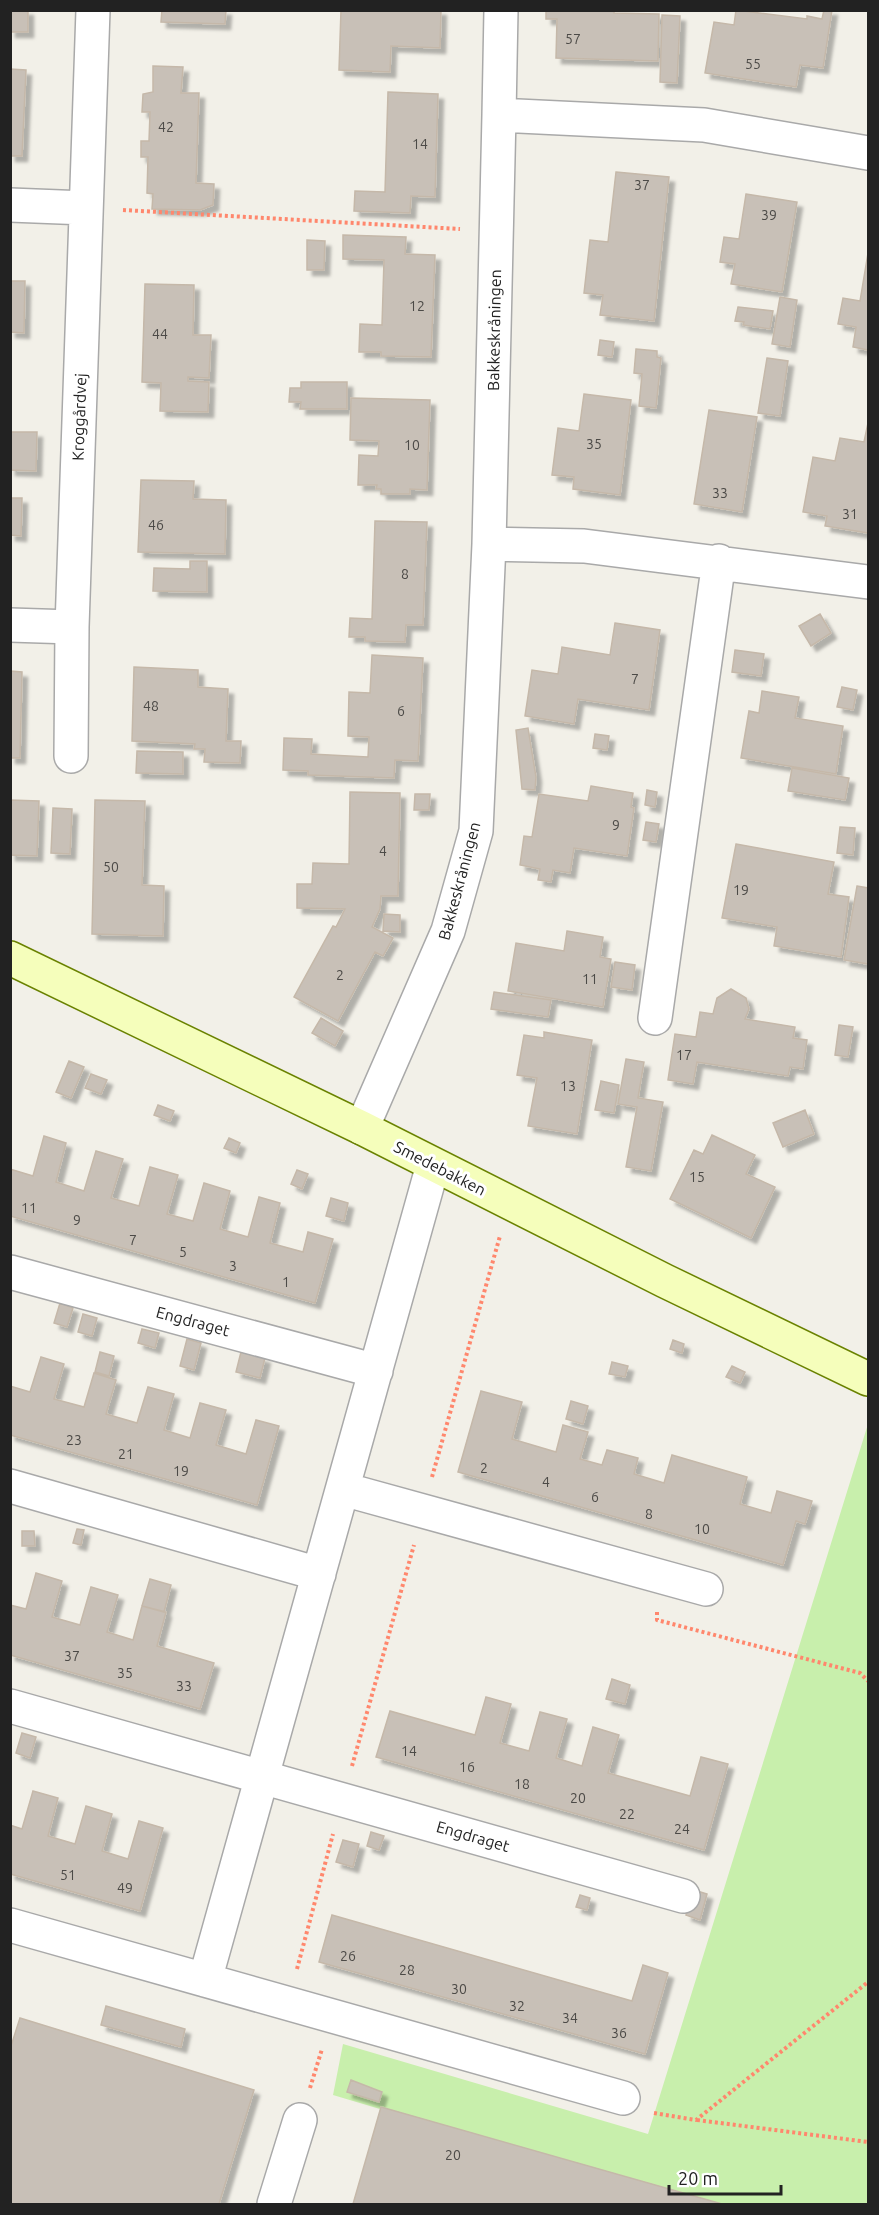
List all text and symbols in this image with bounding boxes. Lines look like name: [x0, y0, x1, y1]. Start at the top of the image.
house number: 57: [565, 31, 581, 47]
house number: 55: [745, 56, 761, 72]
house number: 42: [158, 119, 174, 135]
house number: 14: [412, 136, 428, 152]
house number: 37: [634, 177, 650, 193]
house number: 39: [761, 207, 777, 223]
street label: Bakkeskråningen: [484, 269, 504, 391]
house number: 12: [409, 298, 425, 314]
house number: 44: [152, 326, 168, 342]
street label: Kroggårdvej: [68, 373, 90, 461]
house number: 35: [586, 436, 602, 452]
house number: 10: [404, 437, 420, 453]
house number: 33: [712, 485, 728, 501]
house number: 31: [842, 506, 858, 522]
house number: 46: [148, 517, 164, 533]
house number: 8: [401, 566, 409, 582]
house number: 7: [631, 671, 639, 687]
house number: 48: [143, 698, 159, 714]
house number: 6: [397, 703, 405, 719]
house number: 9: [612, 817, 620, 833]
street label: Bakkeskråningen: [435, 820, 483, 942]
house number: 4: [379, 843, 387, 859]
house number: 50: [103, 859, 119, 875]
house number: 19: [733, 882, 749, 898]
house number: 2: [336, 967, 344, 983]
house number: 11: [582, 971, 598, 987]
house number: 17: [676, 1047, 692, 1063]
house number: 13: [560, 1078, 576, 1094]
street label: Smedebakken: [391, 1137, 489, 1199]
house number: 15: [689, 1169, 705, 1185]
house number: 11: [21, 1200, 37, 1216]
house number: 9: [73, 1212, 81, 1228]
house number: 7: [129, 1232, 137, 1248]
house number: 5: [179, 1244, 187, 1260]
house number: 3: [229, 1258, 237, 1274]
house number: 1: [282, 1274, 290, 1290]
street label: Engdraget: [154, 1303, 232, 1340]
house number: 23: [66, 1432, 82, 1448]
house number: 21: [118, 1446, 134, 1462]
house number: 2: [480, 1460, 488, 1476]
house number: 19: [173, 1463, 189, 1479]
house number: 4: [542, 1474, 550, 1490]
house number: 6: [591, 1489, 599, 1505]
house number: 8: [645, 1506, 653, 1522]
house number: 10: [694, 1521, 710, 1537]
house number: 37: [64, 1648, 80, 1664]
house number: 35: [117, 1665, 133, 1681]
house number: 33: [176, 1678, 192, 1694]
house number: 14: [401, 1743, 417, 1759]
house number: 16: [459, 1759, 475, 1775]
house number: 18: [514, 1776, 530, 1792]
house number: 20: [570, 1790, 586, 1806]
house number: 22: [619, 1806, 635, 1822]
street label: Engdraget: [434, 1817, 512, 1855]
house number: 24: [674, 1821, 690, 1837]
house number: 51: [60, 1867, 76, 1883]
house number: 49: [117, 1880, 133, 1896]
house number: 26: [340, 1948, 356, 1964]
house number: 28: [399, 1962, 415, 1978]
house number: 30: [451, 1981, 467, 1997]
house number: 32: [509, 1998, 525, 2014]
house number: 34: [562, 2010, 578, 2026]
house number: 36: [611, 2025, 627, 2041]
house number: 20: [445, 2147, 461, 2163]
scale bar: [669, 2158, 782, 2196]
text: 20 m: [678, 2168, 718, 2188]

